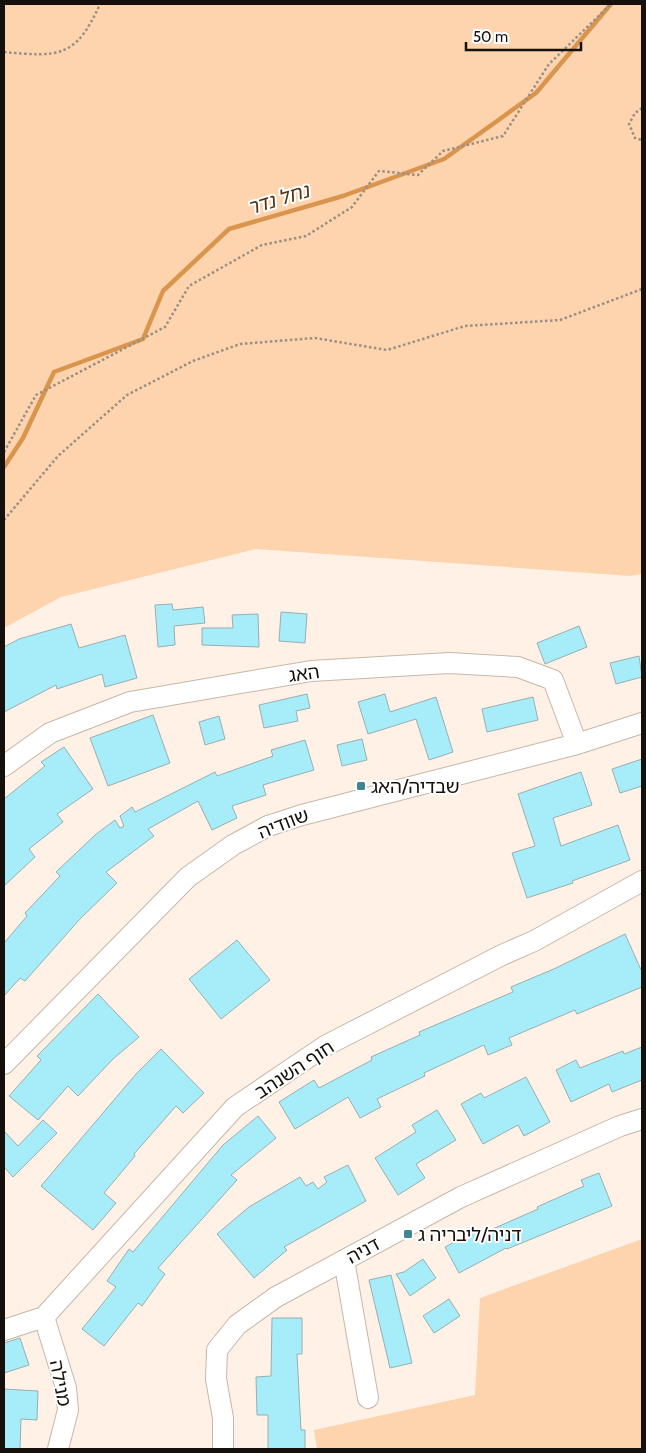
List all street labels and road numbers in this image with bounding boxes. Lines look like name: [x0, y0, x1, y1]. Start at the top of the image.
street label: האג: [287, 660, 321, 687]
street label: שוודיה: [254, 803, 312, 844]
street label: חוף השנהב: [250, 1035, 338, 1104]
street label: דניה: [343, 1232, 384, 1269]
street label: מנילה: [45, 1358, 76, 1408]

